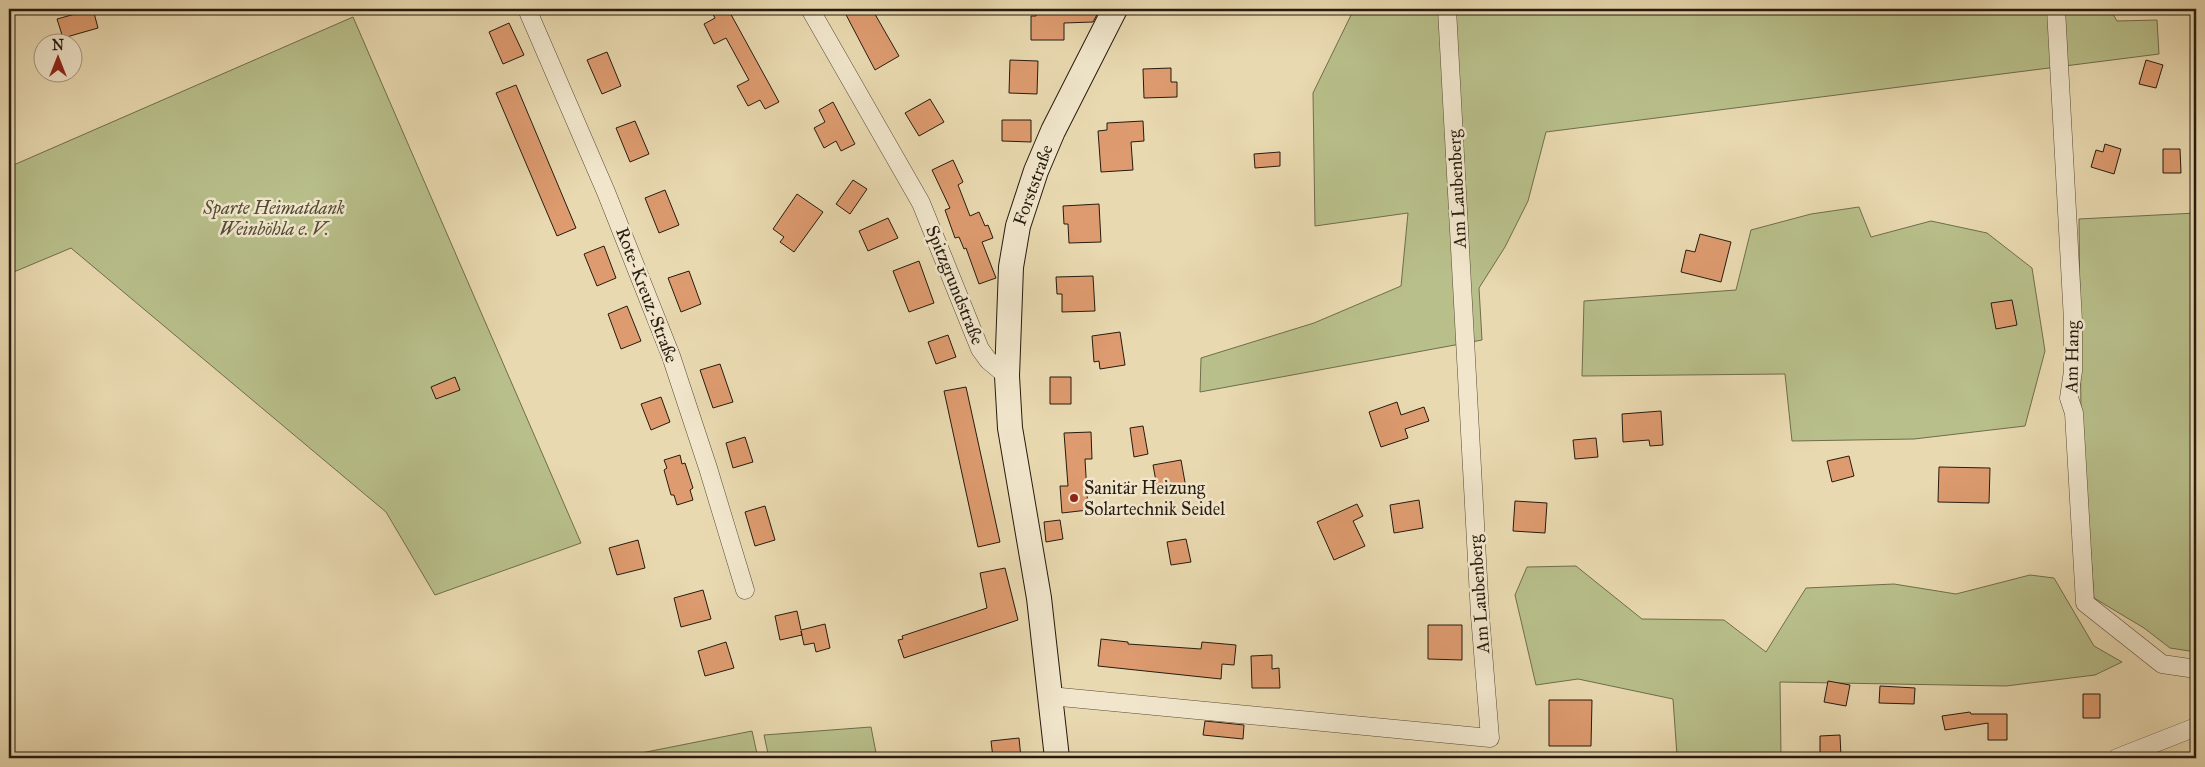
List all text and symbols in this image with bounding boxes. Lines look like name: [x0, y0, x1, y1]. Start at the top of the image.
north arrow: [32, 32, 82, 82]
text: N: [52, 37, 64, 54]
street label: Am Laubenberg: [1443, 128, 1472, 250]
street label: Forststraße: [1008, 142, 1058, 228]
park label: Sparte Heimatdank Weinböhla e. V.: [202, 197, 345, 240]
street label: Spitzgrundstraße: [920, 222, 989, 348]
street label: Rote-Kreuz-Straße: [611, 224, 683, 366]
street label: Am Hang: [2060, 320, 2085, 394]
place label: Sanitär Heizung Solartechnik Seidel: [1084, 477, 1225, 520]
marker: Sanitär Heizung Solartechnik Seidel: [1068, 492, 1080, 504]
street label: Am Laubenberg: [1464, 533, 1495, 655]

